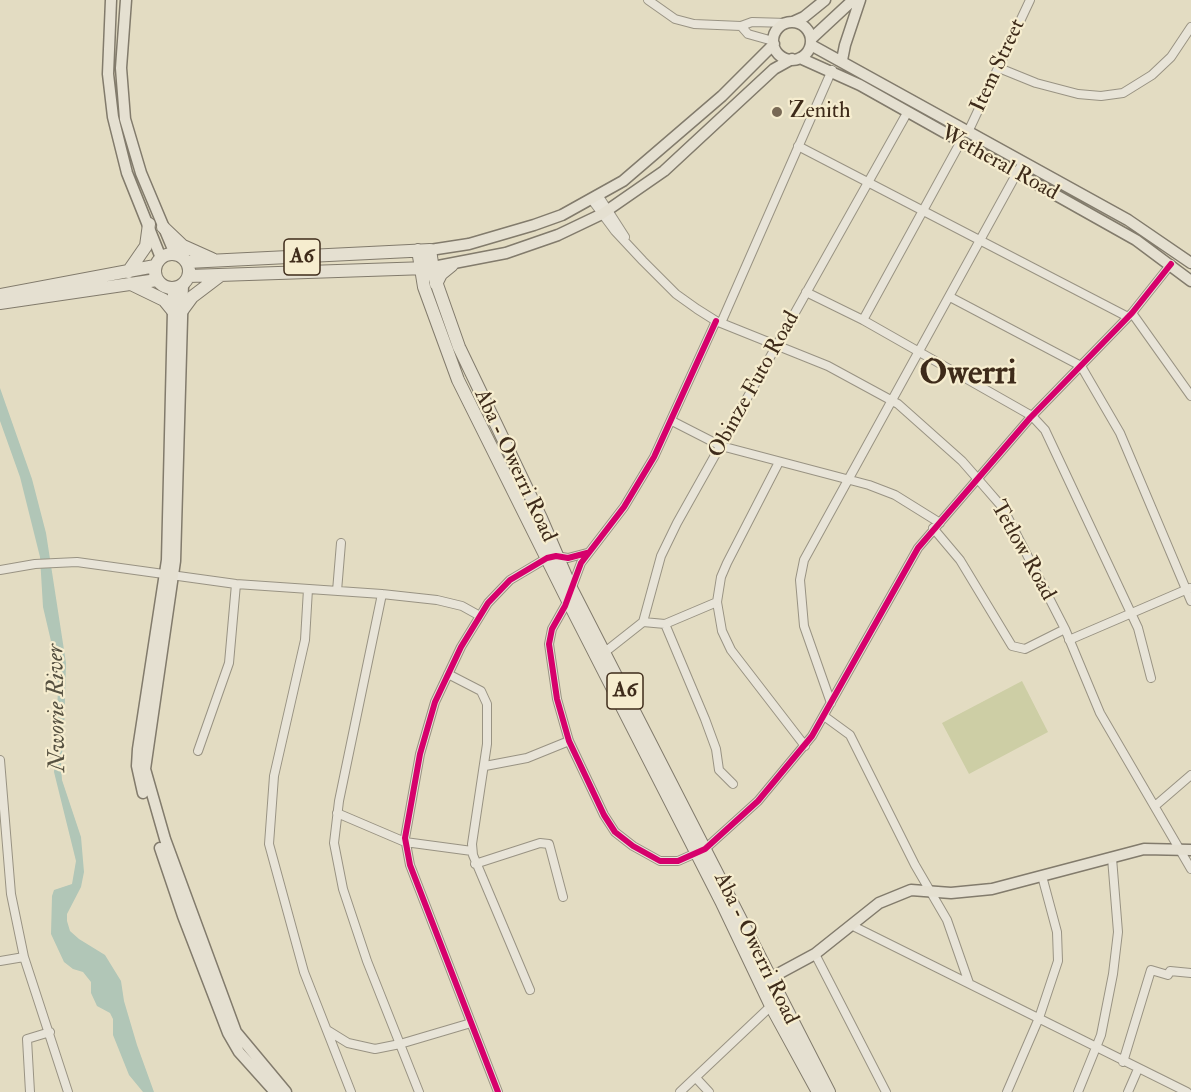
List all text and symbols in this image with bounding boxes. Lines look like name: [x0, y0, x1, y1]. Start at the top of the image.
street label: Item Street: [966, 15, 1032, 117]
place label: Zenith: [789, 99, 850, 125]
marker: Zenith: [770, 105, 784, 119]
street label: Wetheral Road: [935, 121, 1063, 207]
road number: A6: [284, 239, 320, 275]
street label: Obinze Futo Road: [704, 307, 806, 463]
district label: Owerri: [919, 356, 1017, 396]
street label: Aba - Owerri Road: [467, 385, 561, 547]
street label: Tetlow Road: [984, 496, 1060, 606]
water label: Nworie River: [42, 644, 74, 772]
road number: A6: [607, 673, 643, 709]
street label: Aba - Owerri Road: [707, 869, 803, 1029]

